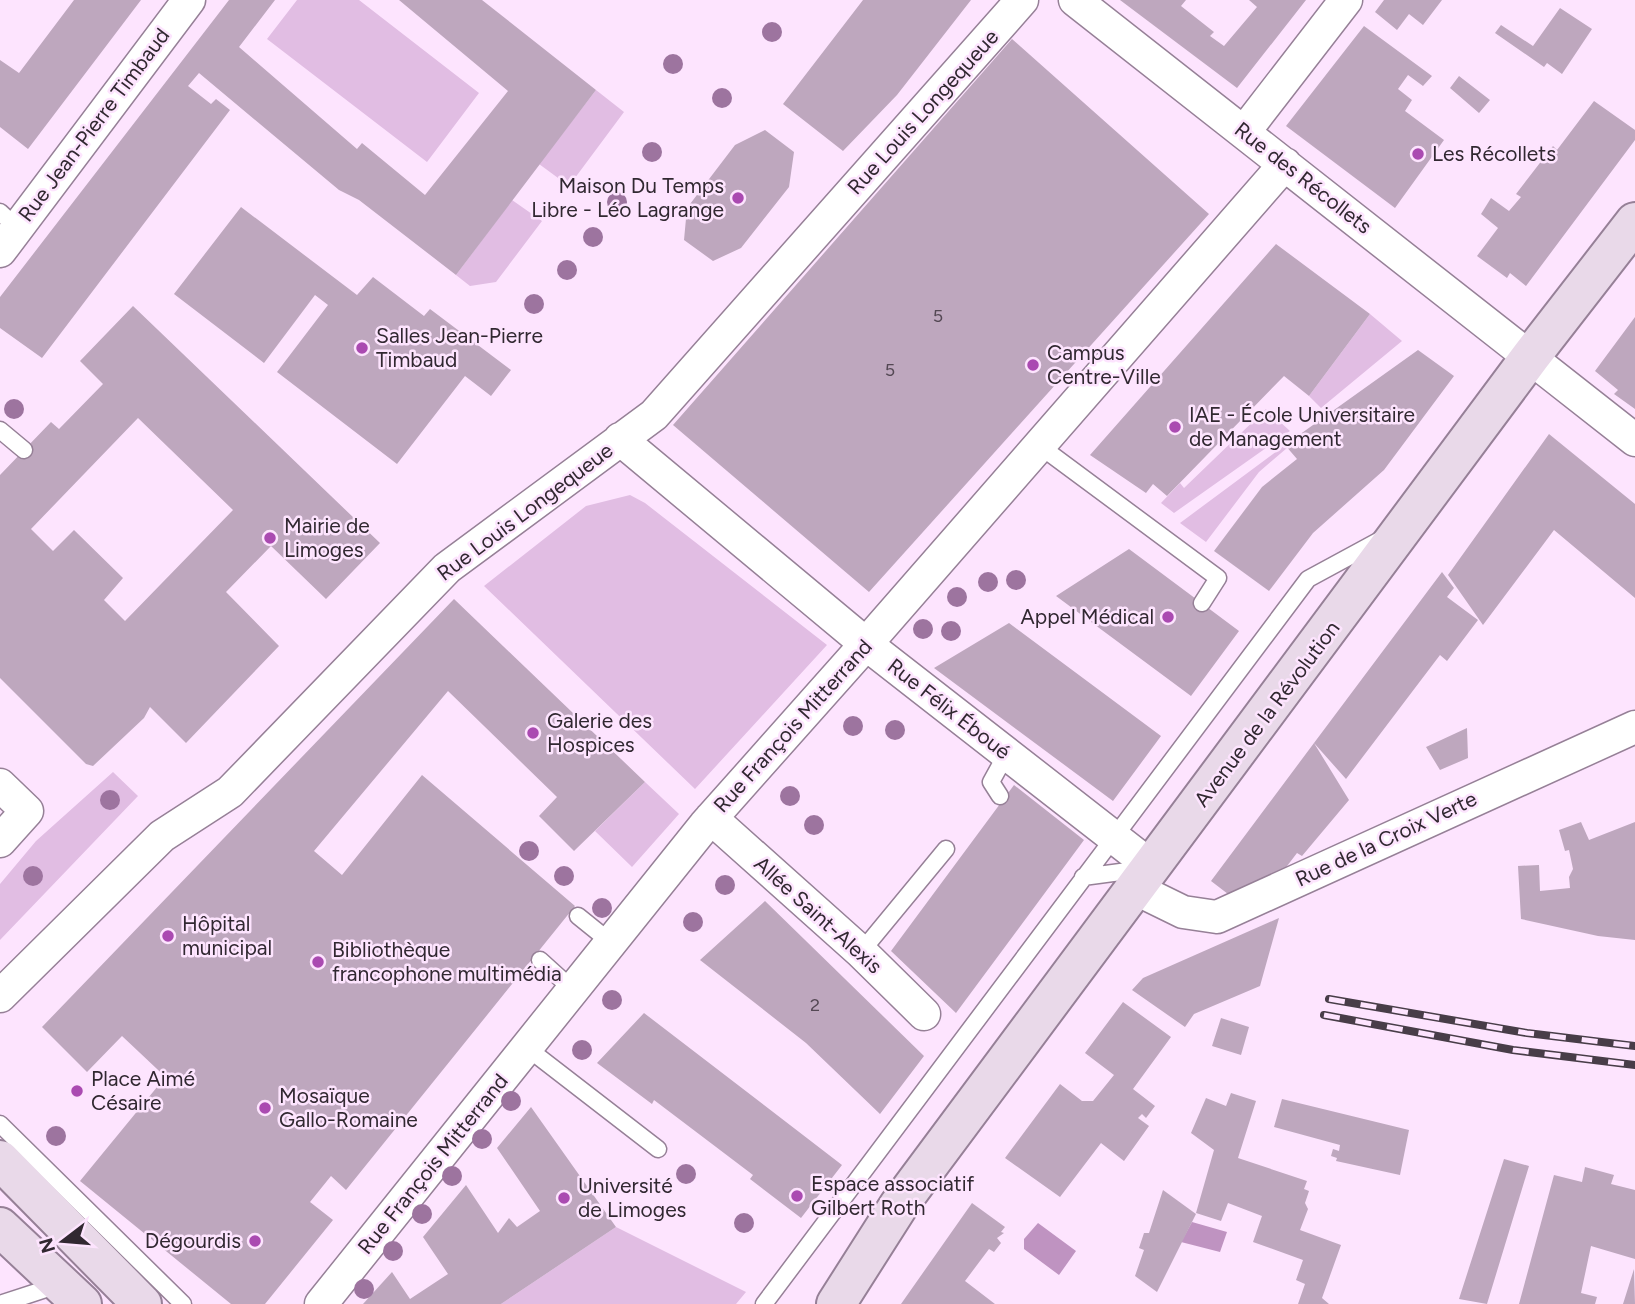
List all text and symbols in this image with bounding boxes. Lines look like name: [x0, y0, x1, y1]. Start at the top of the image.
street label: Rue Jean-Pierre Timbaud: [13, 23, 175, 226]
street label: Rue Louis Longequeue: [842, 24, 1003, 199]
street label: Rue des Récollets: [1230, 116, 1377, 239]
place label: Les Récollets: [1432, 141, 1556, 166]
marker: Les Récollets: [1410, 146, 1426, 162]
place label: Maison Du Temps Libre - Léo Lagrange: [531, 173, 724, 222]
marker: Maison Du Temps Libre - Léo Lagrange: [730, 190, 746, 206]
house number: 5: [933, 305, 943, 327]
place label: Salles Jean-Pierre Timbaud: [376, 323, 543, 372]
marker: Salles Jean-Pierre Timbaud: [354, 340, 370, 356]
place label: Campus Centre-Ville: [1047, 340, 1161, 389]
marker: Campus Centre-Ville: [1025, 357, 1041, 373]
house number: 5: [885, 359, 895, 381]
place label: IAE - École Universitaire de Management: [1189, 402, 1415, 451]
marker: IAE - École Universitaire de Management: [1167, 419, 1183, 435]
street label: Rue Louis Longequeue: [432, 437, 617, 586]
place label: Mairie de Limoges: [284, 513, 370, 562]
marker: Mairie de Limoges: [262, 530, 278, 546]
place label: Appel Médical: [1021, 604, 1154, 629]
marker: Appel Médical: [1160, 609, 1176, 625]
street label: Avenue de la Révolution: [1189, 616, 1345, 811]
street label: Rue François Mitterrand: [708, 634, 877, 817]
street label: Rue Félix Éboué: [883, 653, 1016, 764]
place label: Galerie des Hospices: [547, 708, 652, 757]
marker: Galerie des Hospices: [525, 725, 541, 741]
street label: Rue de la Croix Verte: [1291, 786, 1480, 892]
street label: Allée Saint-Alexis: [749, 851, 887, 979]
place label: Hôpital municipal: [182, 911, 272, 960]
marker: Hôpital municipal: [160, 928, 176, 944]
place label: Bibliothèque francophone multimédia: [332, 937, 562, 986]
marker: Bibliothèque francophone multimédia: [310, 954, 326, 970]
house number: 2: [810, 994, 820, 1016]
place label: Place Aimé Césaire: [91, 1066, 195, 1115]
street label: Rue François Mitterrand: [352, 1069, 513, 1259]
marker: Place Aimé Césaire: [69, 1083, 85, 1099]
place label: Mosaïque Gallo-Romaine: [279, 1083, 418, 1132]
marker: Mosaïque Gallo-Romaine: [257, 1100, 273, 1116]
place label: Espace associatif Gilbert Roth: [811, 1171, 975, 1220]
place label: Université de Limoges: [578, 1173, 686, 1222]
marker: Espace associatif Gilbert Roth: [789, 1188, 805, 1204]
marker: Université de Limoges: [556, 1190, 572, 1206]
north arrow: [28, 1206, 98, 1276]
place label: Dégourdis: [145, 1228, 241, 1253]
marker: Dégourdis: [247, 1233, 263, 1249]
text: N: [34, 1235, 60, 1256]

